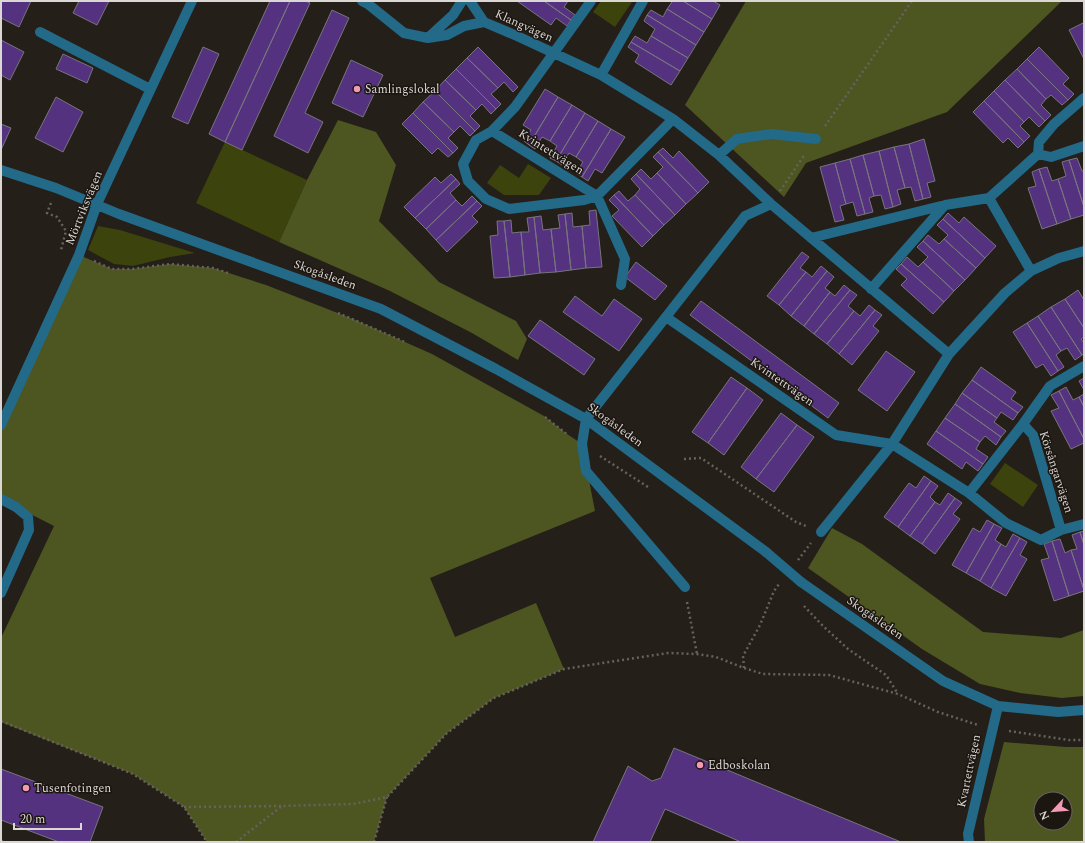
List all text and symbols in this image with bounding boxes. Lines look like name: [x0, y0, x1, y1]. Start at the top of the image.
street label: Klangvägen: [492, 5, 556, 47]
place label: Samlingslokal: [365, 80, 440, 99]
marker: Samlingslokal: [352, 84, 362, 94]
street label: Kvintettvägen: [514, 124, 588, 180]
street label: Mörtviksvägen: [60, 168, 108, 248]
street label: Skogåsleden: [291, 255, 359, 295]
street label: Kvintettvägen: [746, 353, 818, 411]
street label: Skogåsleden: [583, 398, 647, 452]
street label: Körsångarvägen: [1034, 428, 1078, 516]
street label: Skogåsleden: [843, 591, 907, 645]
street label: Kvartettvägen: [952, 733, 986, 809]
place label: Edboskolan: [708, 756, 770, 775]
marker: Edboskolan: [695, 760, 705, 770]
place label: Tusenfotingen: [34, 779, 111, 798]
marker: Tusenfotingen: [21, 783, 31, 793]
north arrow: [1033, 791, 1073, 831]
scale bar: [14, 805, 81, 831]
text: N: [1035, 807, 1054, 823]
text: 20 m: [20, 810, 45, 829]

